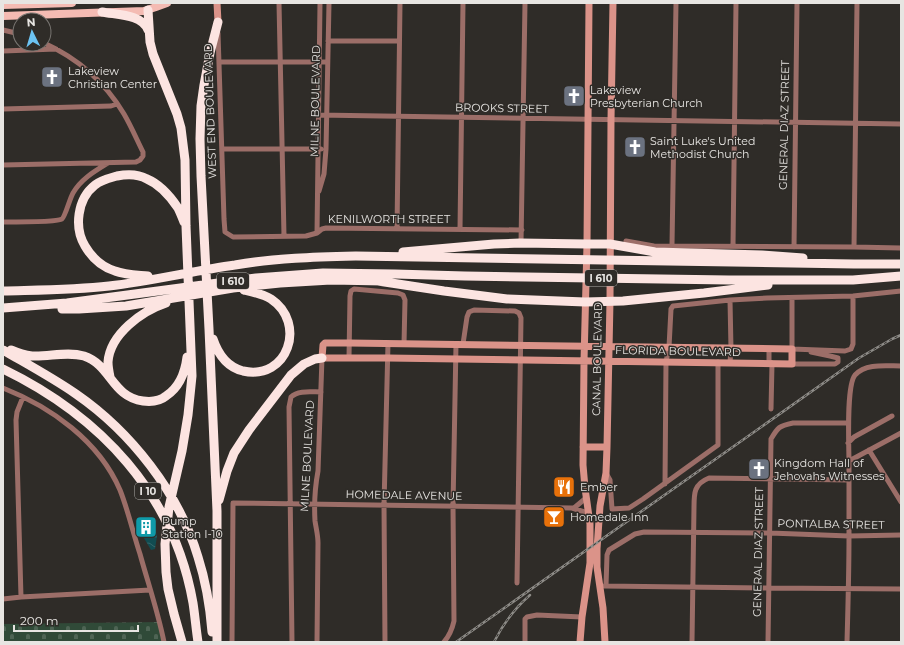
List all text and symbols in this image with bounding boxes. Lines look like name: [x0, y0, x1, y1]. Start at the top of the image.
north arrow: [12, 12, 52, 52]
text: N: [26, 15, 36, 29]
street label: WEST END BOULEVARD: [201, 43, 219, 179]
street label: MILNE BOULEVARD: [307, 45, 323, 157]
street label: GENERAL DIAZ STREET: [776, 59, 792, 190]
church icon: Lakeview Christian Center: [39, 64, 65, 90]
place label: Lakeview Christian Center: [68, 64, 157, 91]
church icon: Lakeview Presbyterian Church: [561, 83, 587, 109]
place label: Lakeview Presbyterian Church: [590, 83, 703, 110]
street label: BROOKS STREET: [455, 100, 550, 116]
church icon: Saint Luke's United Methodist Church: [622, 134, 648, 160]
place label: Saint Luke's United Methodist Church: [650, 134, 755, 161]
street label: KENILWORTH STREET: [328, 212, 451, 226]
road number: I 610: [585, 270, 617, 286]
road number: I 610: [217, 273, 249, 289]
street label: CANAL BOULEVARD: [589, 302, 605, 416]
street label: FLORIDA BOULEVARD: [615, 343, 741, 359]
street label: MILNE BOULEVARD: [297, 400, 317, 512]
church icon: Kingdom Hall of Jehovahs Witnesses: [746, 456, 772, 482]
place label: Kingdom Hall of Jehovahs Witnesses: [773, 456, 885, 483]
restaurant icon: Ember: [551, 474, 577, 500]
place label: Ember: [580, 480, 618, 494]
road number: I 10: [135, 483, 161, 499]
street label: GENERAL DIAZ STREET: [750, 486, 766, 617]
street label: HOMEDALE AVENUE: [345, 487, 463, 503]
bar icon: Homedale Inn: [541, 504, 567, 530]
place label: Homedale Inn: [570, 510, 649, 524]
building icon: Pump Station I-10: [133, 514, 159, 540]
place label: Pump Station I-10: [162, 514, 223, 541]
street label: PONTALBA STREET: [777, 516, 885, 532]
scale bar: [14, 607, 138, 633]
text: 200 m: [20, 613, 59, 628]

